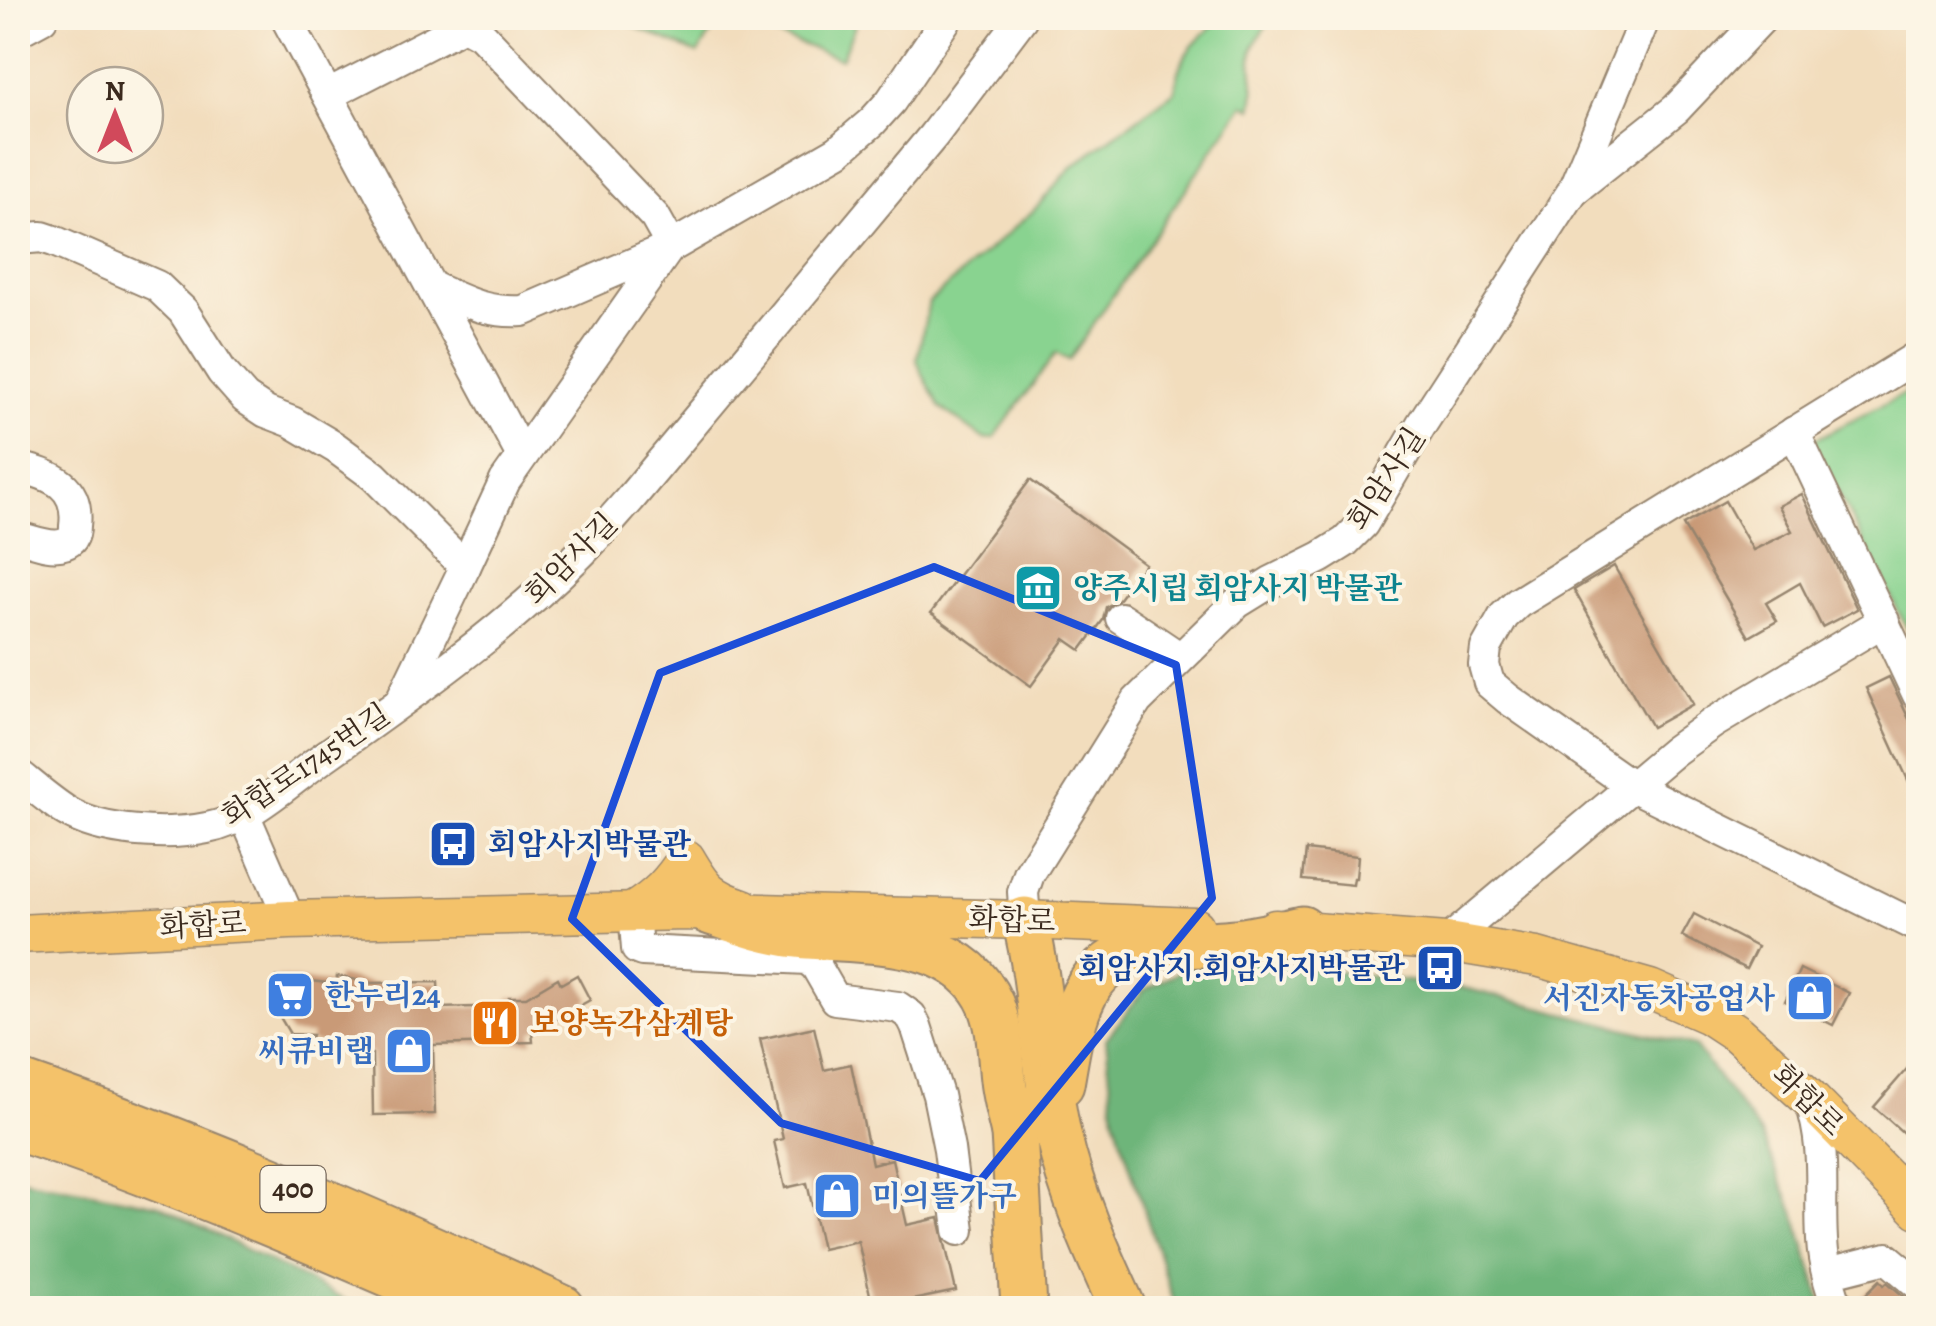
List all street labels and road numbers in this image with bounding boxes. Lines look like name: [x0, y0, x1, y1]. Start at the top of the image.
street label: 회암사길: [1338, 419, 1434, 539]
street label: 회암사길: [516, 504, 626, 614]
street label: 화합로1745번길: [214, 694, 398, 836]
street label: 화합로: [968, 898, 1056, 942]
street label: 화합로: [159, 903, 247, 947]
street label: 화합로: [1763, 1055, 1853, 1145]
road number: 400: [260, 1166, 326, 1212]

